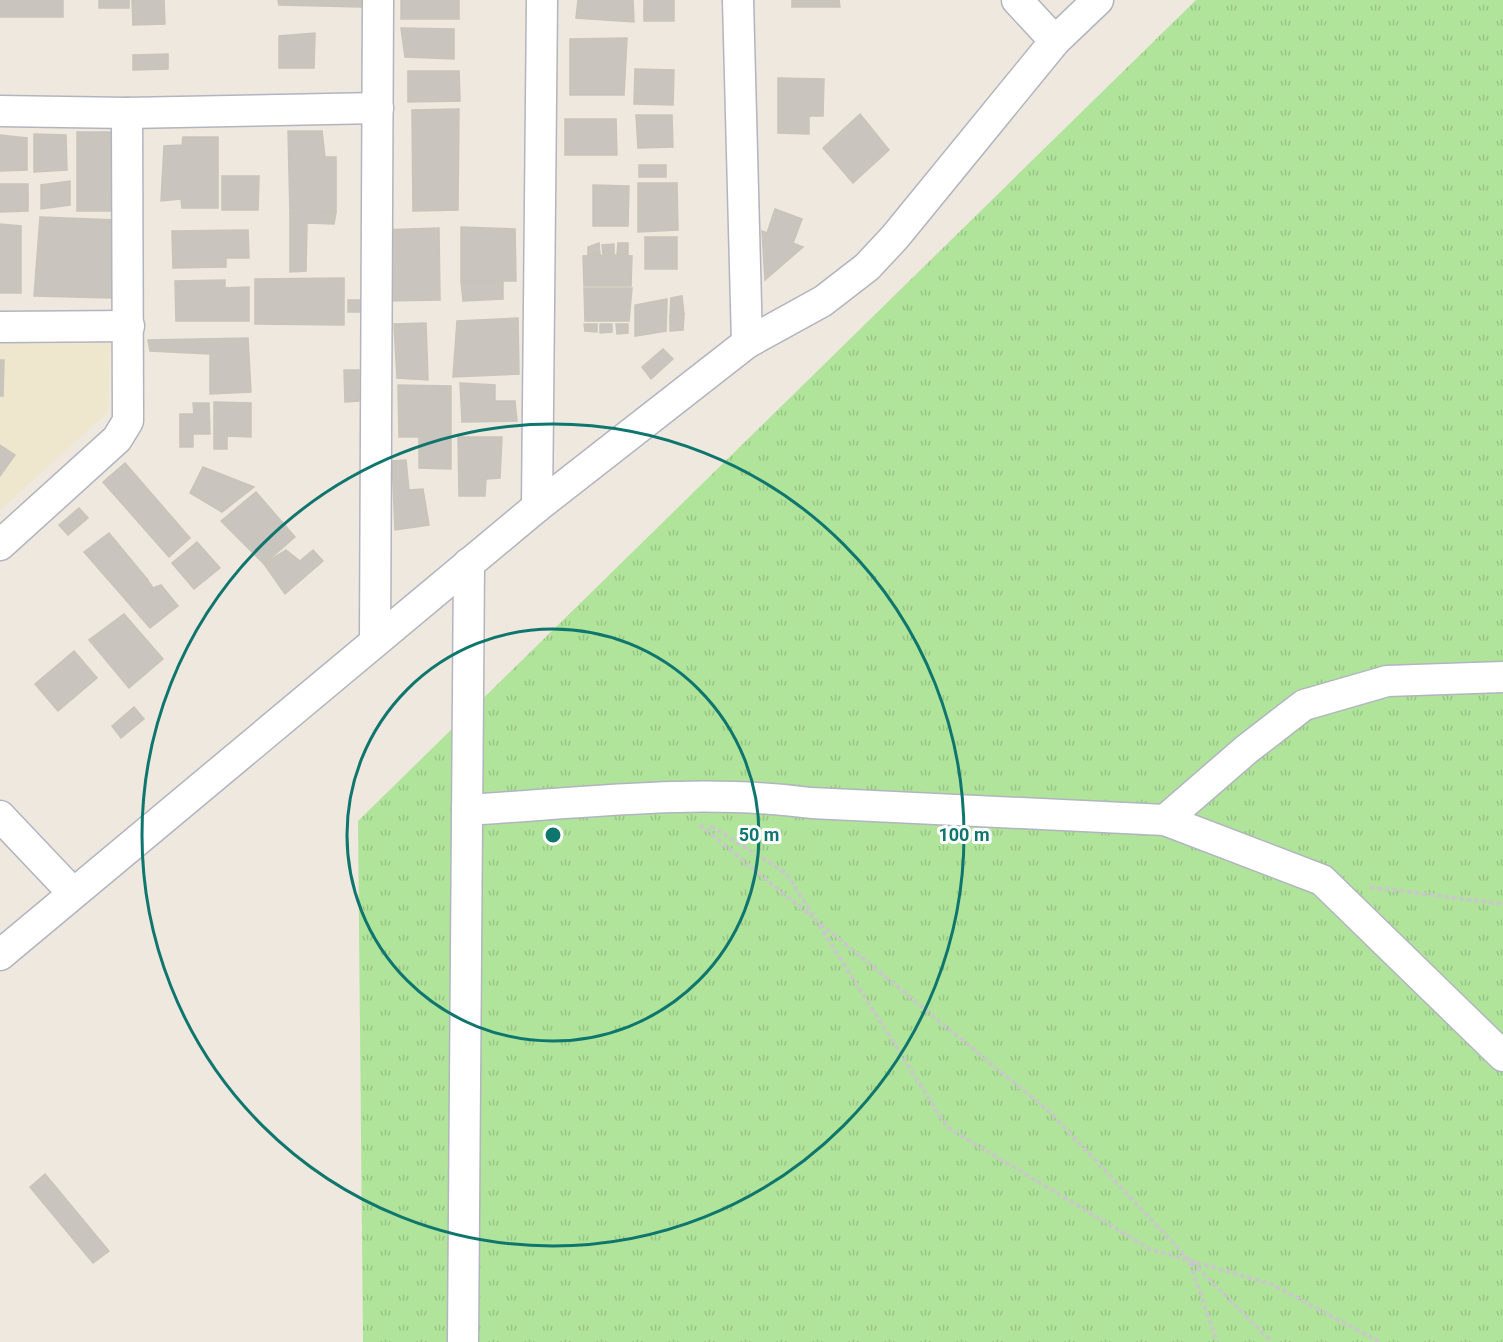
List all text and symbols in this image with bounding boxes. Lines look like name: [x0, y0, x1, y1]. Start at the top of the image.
text: 50 m: [739, 824, 779, 845]
text: 100 m: [938, 824, 990, 845]
centre of rings: [543, 825, 563, 845]

